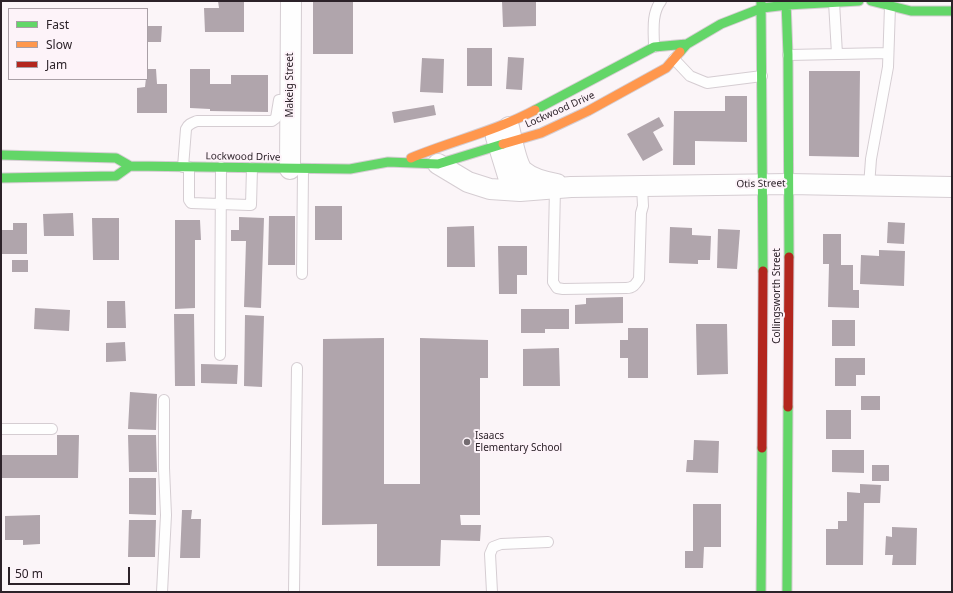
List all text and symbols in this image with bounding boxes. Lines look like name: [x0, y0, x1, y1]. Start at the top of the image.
legend: [8, 8, 148, 80]
text: Fast: [46, 16, 69, 33]
text: Slow: [46, 36, 72, 53]
street label: Makeig Street: [284, 53, 296, 117]
text: Jam: [46, 56, 67, 73]
street label: Lockwood Drive: [523, 89, 597, 131]
street label: Lockwood Drive: [205, 150, 281, 164]
street label: Otis Street: [736, 178, 786, 190]
street label: Collingsworth Street: [771, 248, 783, 344]
place label: Isaacs Elementary School: [475, 430, 562, 454]
marker: Isaacs Elementary School: [462, 437, 472, 447]
scale bar: [10, 559, 132, 585]
text: 50 m: [15, 565, 43, 582]

